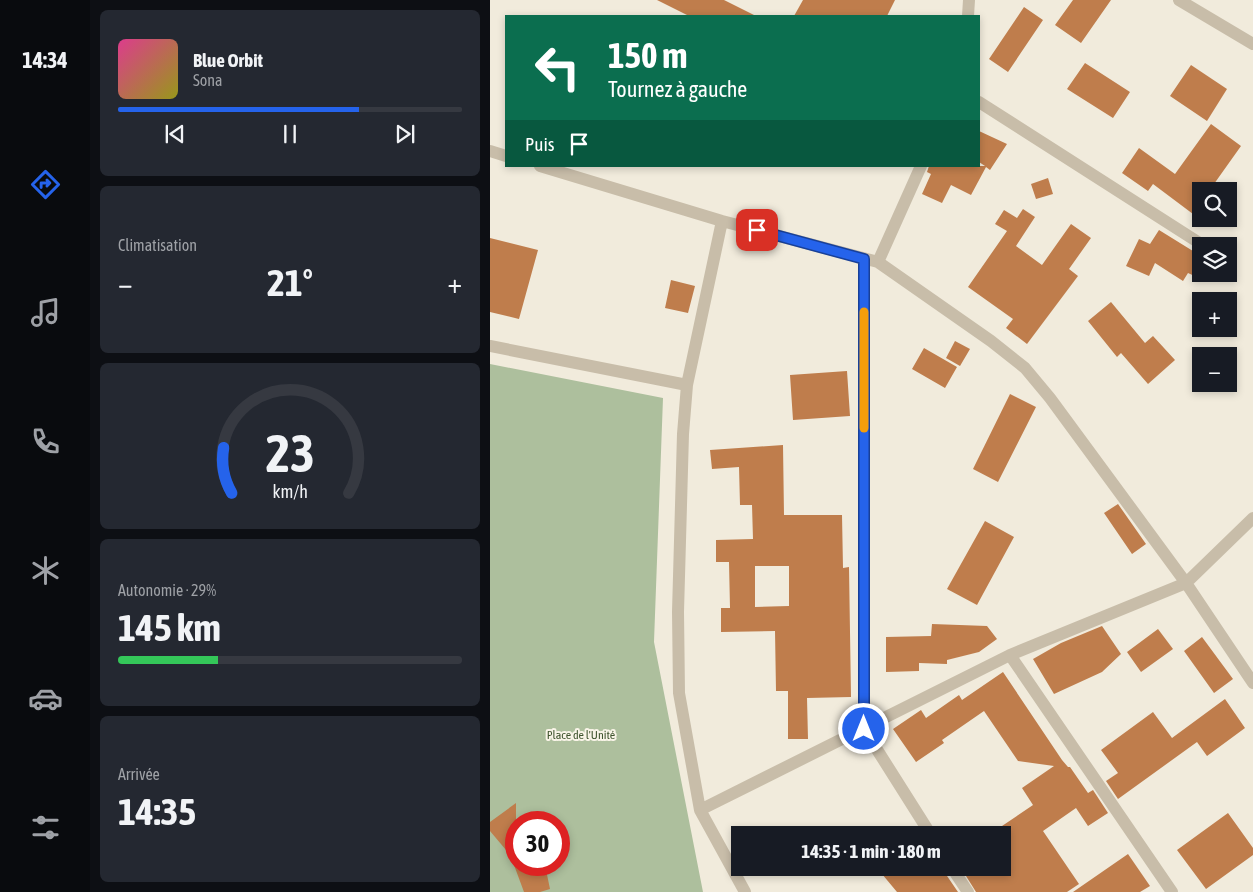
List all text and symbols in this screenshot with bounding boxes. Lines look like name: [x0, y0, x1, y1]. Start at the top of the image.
icon: left: [525, 35, 590, 100]
text: 150 m: [608, 35, 687, 75]
text: 14:34: [22, 47, 68, 73]
text: Blue Orbit: [193, 49, 263, 71]
text: Sona: [193, 71, 222, 89]
text: Tournez à gauche: [608, 76, 747, 102]
icon: previous: [161, 120, 189, 148]
icon: pause: [276, 120, 304, 148]
icon: next: [391, 120, 419, 148]
icon: arrive: [565, 130, 593, 158]
text: Puis: [525, 133, 555, 155]
icon: directions: [28, 167, 63, 202]
map controls: [1192, 182, 1237, 392]
button: search: [1192, 182, 1237, 227]
pin: [736, 209, 778, 251]
icon: arrive: [743, 216, 771, 244]
text: Climatisation: [118, 236, 197, 254]
button: layers: [1192, 237, 1237, 282]
text: 21°: [267, 261, 313, 304]
text: −: [118, 267, 133, 299]
text: +: [447, 267, 462, 299]
button: +: [1192, 292, 1237, 337]
icon: music: [28, 295, 63, 330]
button: −: [1192, 347, 1237, 392]
text: 23: [266, 423, 314, 483]
icon: phone: [28, 424, 63, 459]
text: km/h: [272, 481, 308, 502]
icon: climate: [28, 553, 63, 588]
text: Autonomie · 29%: [118, 581, 216, 599]
text: 145 km: [118, 606, 221, 649]
icon: car: [28, 681, 63, 716]
position arrow: [837, 702, 889, 754]
park label: Place de l'Unité: [547, 728, 615, 742]
text: Arrivée: [118, 765, 160, 783]
text: 14:35: [118, 790, 196, 833]
icon: filters: [28, 810, 63, 845]
speed limit sign: 30: [505, 811, 570, 876]
text: 14:35 · 1 min · 180 m: [801, 840, 941, 862]

